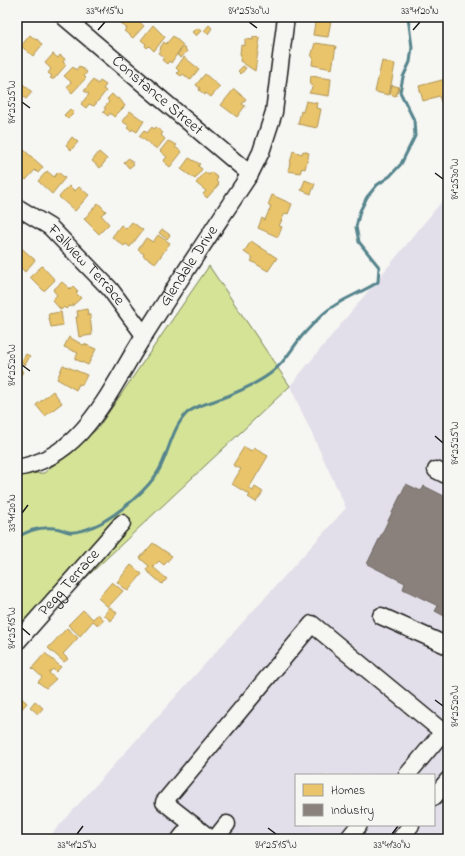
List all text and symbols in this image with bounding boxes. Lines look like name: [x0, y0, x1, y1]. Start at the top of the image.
text: 33°41'15"N: [86, 4, 124, 19]
text: 84°25'30"W: [229, 4, 270, 19]
text: 33°41'20"N: [401, 4, 439, 19]
street label: Constance Street: [106, 50, 209, 142]
text: 84°25'25"W: [5, 80, 20, 124]
text: 84°25'30"W: [448, 158, 463, 199]
street label: Fallview Terrace: [41, 218, 131, 312]
street label: Glendale Drive: [154, 220, 225, 311]
text: 84°25'20"W: [5, 344, 20, 386]
text: 84°25'25"W: [448, 421, 463, 465]
text: 33°41'20"N: [5, 494, 20, 532]
street label: Pegg Terrace: [33, 543, 106, 622]
text: 84°25'15"W: [5, 607, 20, 649]
text: 84°25'20"W: [448, 685, 463, 727]
legend: [295, 774, 435, 826]
text: Homes: [331, 782, 365, 800]
text: Industry: [331, 802, 374, 821]
text: 33°41'25"N: [57, 838, 97, 853]
text: 84°25'15"W: [255, 838, 297, 853]
text: 33°41'30"N: [374, 838, 411, 853]

